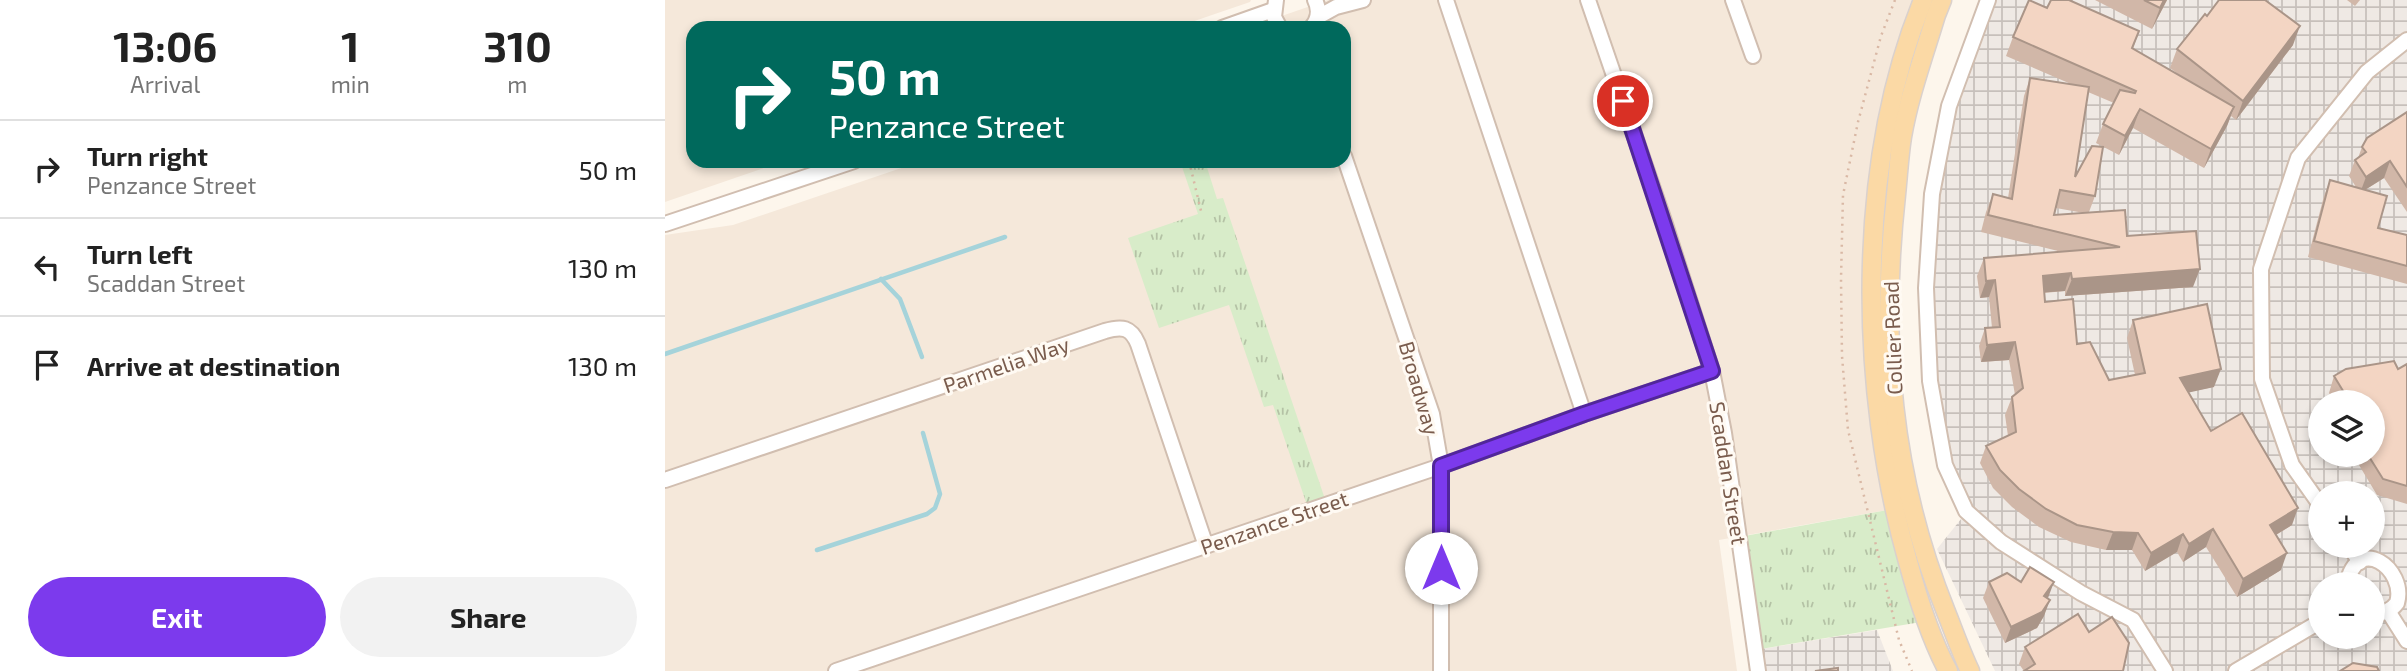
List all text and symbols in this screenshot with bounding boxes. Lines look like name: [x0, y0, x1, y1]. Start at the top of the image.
text: 13:06: [113, 20, 217, 70]
text: 1: [341, 20, 359, 70]
text: 310: [483, 20, 552, 70]
text: 50 m: [829, 46, 941, 105]
icon: right: [714, 49, 805, 140]
text: Arrival: [130, 70, 200, 98]
text: min: [331, 70, 370, 98]
text: m: [507, 70, 528, 98]
pin: [1593, 71, 1653, 131]
icon: arrive: [1604, 82, 1642, 120]
text: Penzance Street: [829, 106, 1065, 144]
text: Turn right: [87, 140, 208, 171]
icon: right: [28, 150, 66, 188]
text: 50 m: [579, 154, 637, 185]
text: Penzance Street: [87, 171, 256, 199]
text: Turn left: [87, 238, 193, 269]
icon: left: [28, 248, 66, 286]
text: 130 m: [568, 252, 637, 283]
text: Scaddan Street: [87, 269, 245, 297]
street label: Collier Road: [1878, 281, 1906, 395]
street label: Parmelia Way: [940, 331, 1072, 397]
street label: Broadway: [1395, 338, 1445, 438]
icon: arrive: [28, 346, 66, 384]
text: Arrive at destination: [87, 350, 340, 381]
text: 130 m: [568, 350, 637, 381]
map controls: [2308, 390, 2385, 649]
button: layers: [2308, 390, 2385, 467]
street label: Scaddan Street: [1705, 400, 1753, 546]
button: +: [2308, 481, 2385, 558]
street label: Penzance Street: [1197, 485, 1351, 559]
position arrow: [1404, 531, 1478, 605]
button: −: [2308, 572, 2385, 649]
button: Exit: [28, 577, 326, 657]
button: Share: [340, 577, 637, 657]

